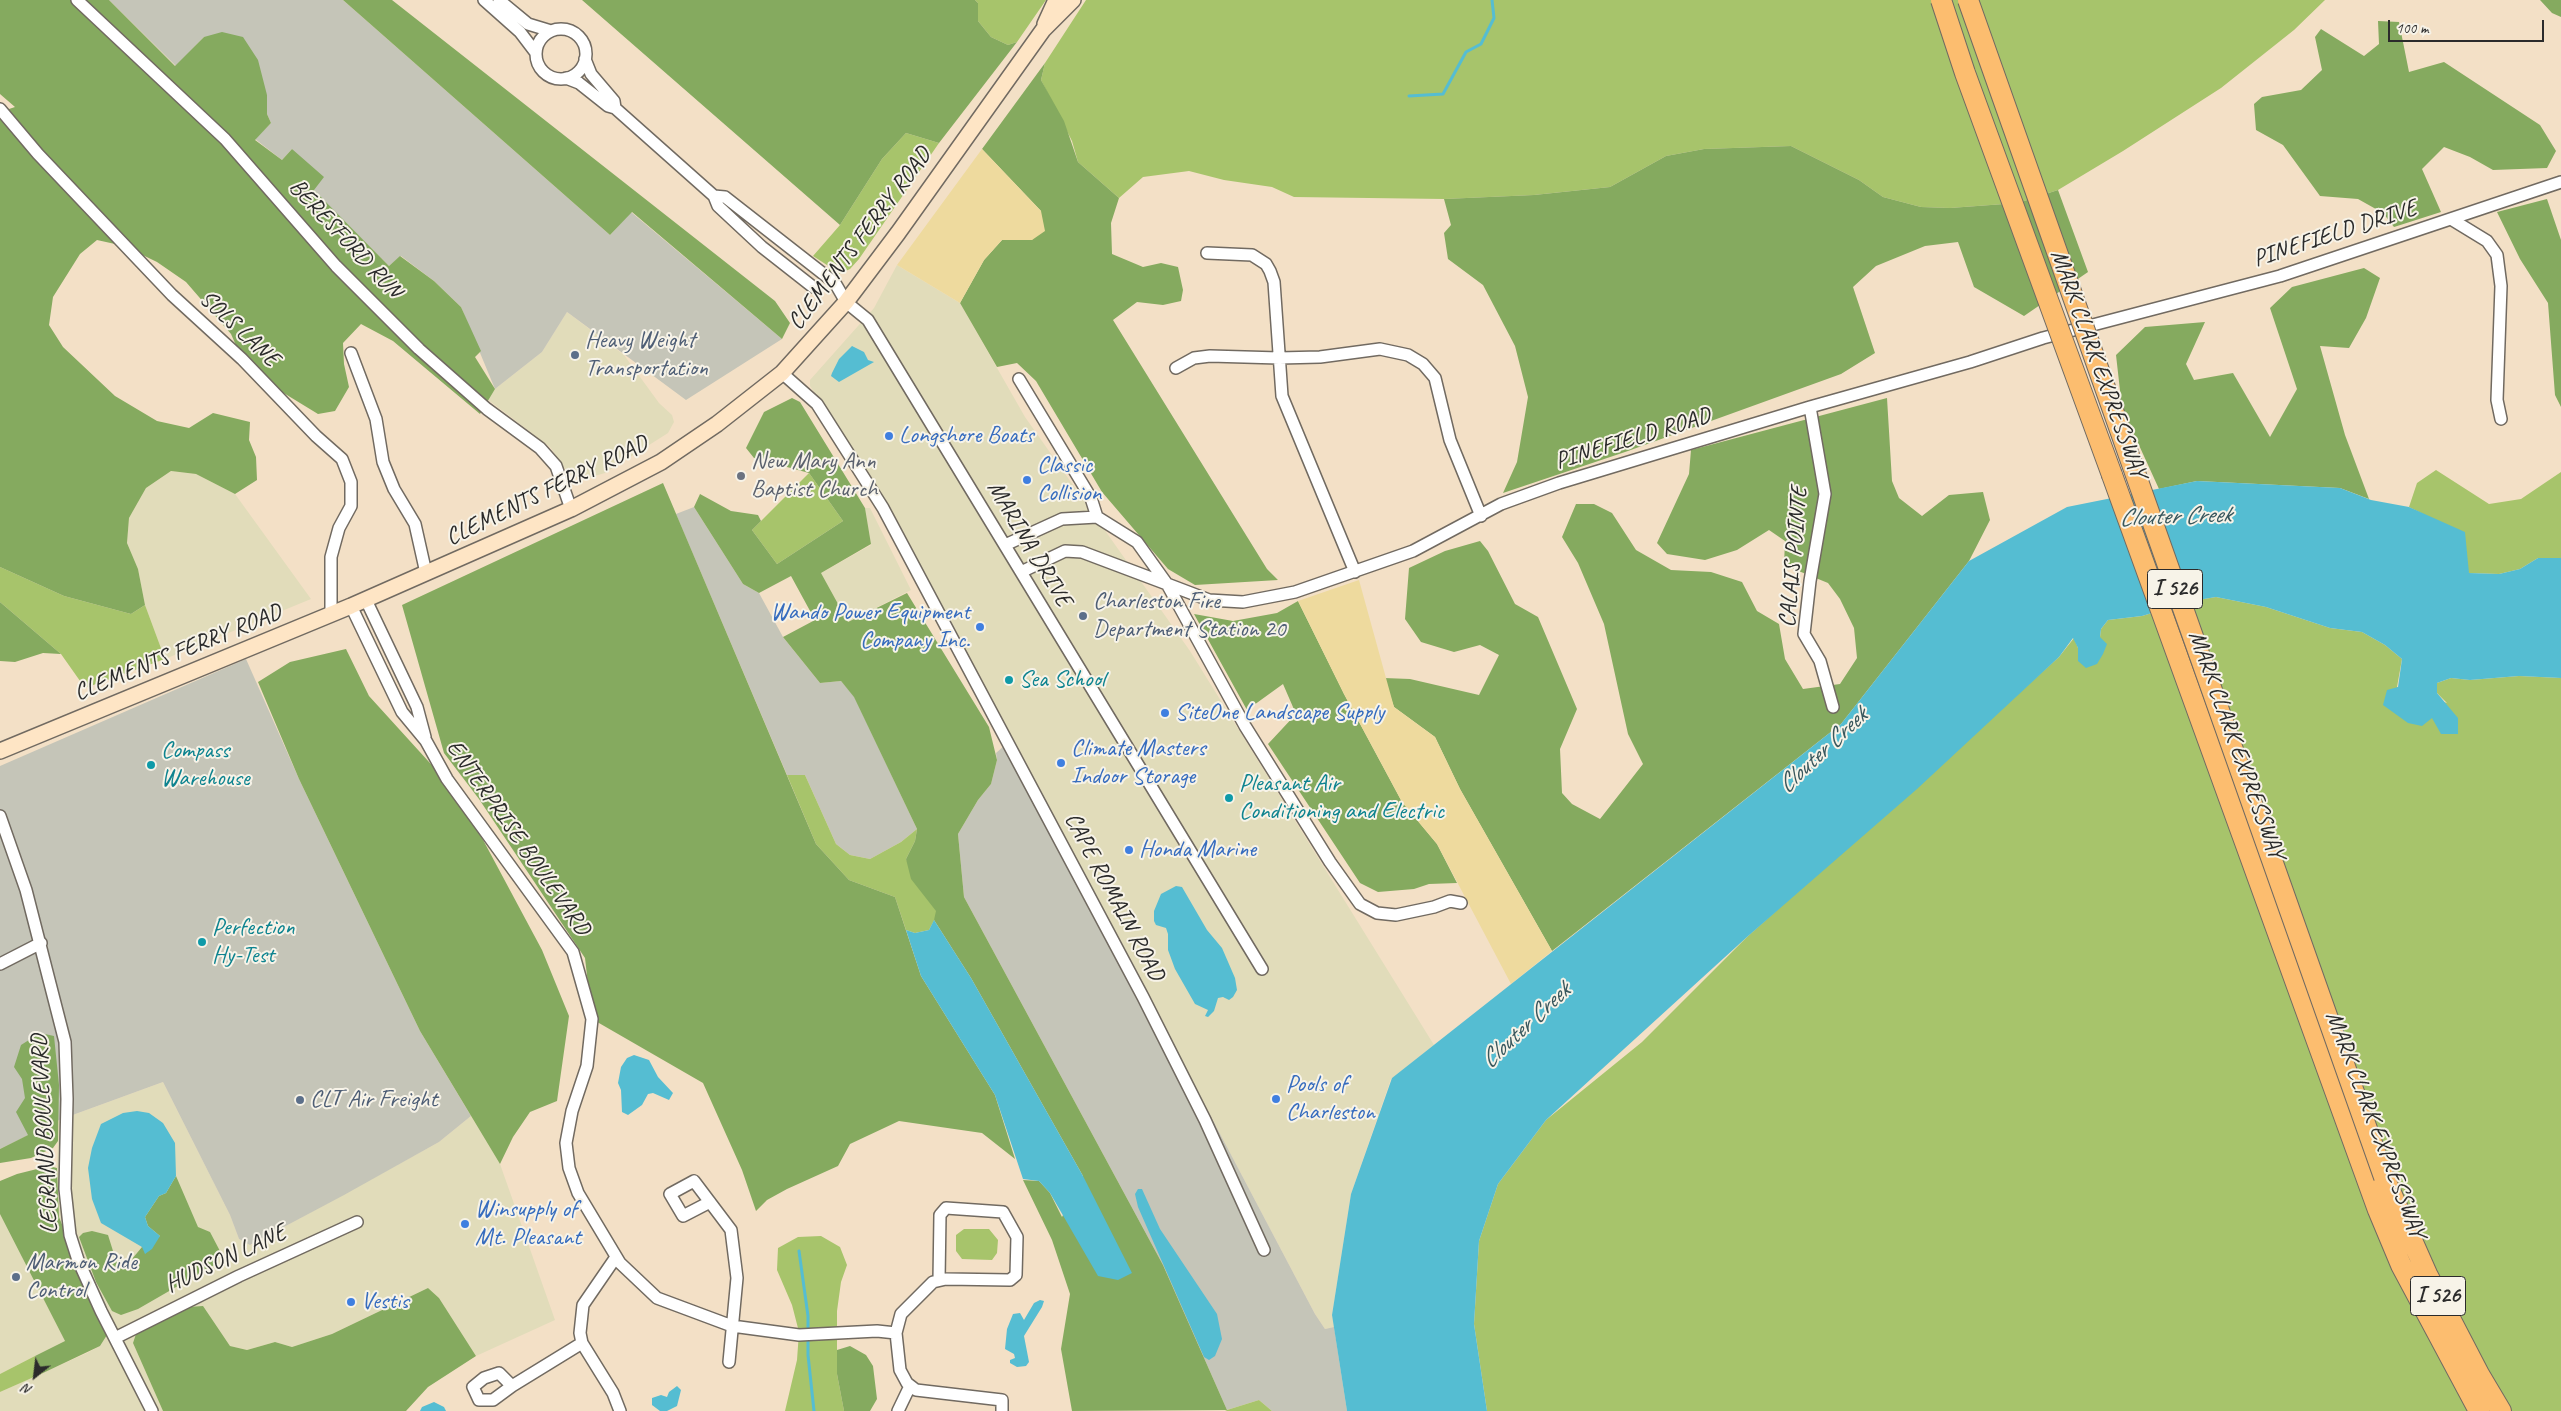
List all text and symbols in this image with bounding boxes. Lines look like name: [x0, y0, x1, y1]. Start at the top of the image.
scale bar: [2391, 10, 2547, 42]
text: 100 m: [2396, 19, 2428, 38]
street label: CLEMENTS FERRY ROAD: [782, 142, 938, 336]
street label: BERESFORD RUN: [282, 173, 408, 305]
street label: PINEFIELD DRIVE: [2249, 194, 2421, 274]
street label: MARK CLARK EXPRESSWAY: [2043, 246, 2153, 482]
street label: SOLS LANE: [193, 285, 285, 373]
place label: Heavy Weight Transportation: [585, 327, 708, 383]
marker: Heavy Weight Transportation: [569, 349, 581, 361]
street label: PINEFIELD ROAD: [1552, 402, 1714, 476]
place label: Longshore Boats: [899, 422, 1034, 450]
street label: CLEMENTS FERRY ROAD: [441, 430, 653, 552]
marker: Longshore Boats: [883, 430, 895, 442]
place label: New Mary Ann Baptist Church: [751, 448, 877, 504]
place label: Classic Collision: [1037, 452, 1101, 508]
marker: New Mary Ann Baptist Church: [735, 470, 747, 482]
marker: Classic Collision: [1021, 474, 1033, 486]
street label: MARINA DRIVE: [980, 476, 1078, 612]
street label: CALAIS POINTE: [1773, 485, 1815, 629]
water label: Clouter Creek: [2119, 500, 2231, 534]
road number: I 526: [2148, 570, 2202, 608]
place label: Charleston Fire Department Station 20: [1093, 588, 1286, 644]
street label: CLEMENTS FERRY ROAD: [70, 598, 286, 708]
place label: Wando Power Equipment Company Inc.: [770, 599, 970, 655]
marker: Charleston Fire Department Station 20: [1077, 610, 1089, 622]
marker: Wando Power Equipment Company Inc.: [974, 621, 986, 633]
street label: MARK CLARK EXPRESSWAY: [2181, 627, 2291, 863]
place label: Sea School: [1019, 666, 1105, 694]
marker: Sea School: [1003, 674, 1015, 686]
place label: SiteOne Landscape Supply: [1175, 699, 1384, 727]
water label: Clouter Creek: [1772, 702, 1874, 800]
marker: SiteOne Landscape Supply: [1159, 707, 1171, 719]
street label: ENTERPRISE BOULEVARD: [440, 735, 596, 941]
place label: Climate Masters Indoor Storage: [1071, 735, 1205, 791]
place label: Compass Warehouse: [161, 737, 249, 793]
marker: Climate Masters Indoor Storage: [1055, 757, 1067, 769]
marker: Compass Warehouse: [145, 759, 157, 771]
place label: Pleasant Air Conditioning and Electric: [1239, 770, 1444, 826]
marker: Pleasant Air Conditioning and Electric: [1223, 792, 1235, 804]
street label: CAPE ROMAIN ROAD: [1058, 808, 1170, 986]
place label: Honda Marine: [1139, 836, 1256, 864]
marker: Honda Marine: [1123, 844, 1135, 856]
place label: Perfection Hy-Test: [212, 914, 295, 970]
marker: Perfection Hy-Test: [196, 936, 208, 948]
water label: Clouter Creek: [1475, 977, 1577, 1075]
street label: MARK CLARK EXPRESSWAY: [2318, 1007, 2432, 1243]
street label: LEGRAND BOULEVARD: [25, 1034, 65, 1234]
place label: Pools of Charleston: [1286, 1071, 1375, 1127]
place label: CLT Air Freight: [310, 1086, 437, 1114]
marker: Pools of Charleston: [1270, 1093, 1282, 1105]
marker: CLT Air Freight: [294, 1094, 306, 1106]
place label: Winsupply of Mt. Pleasant: [475, 1196, 581, 1252]
street label: HUDSON LANE: [161, 1218, 291, 1300]
marker: Winsupply of Mt. Pleasant: [459, 1218, 471, 1230]
place label: Marmon Ride Control: [26, 1249, 137, 1305]
marker: Marmon Ride Control: [10, 1271, 22, 1283]
road number: I 526: [2410, 1276, 2466, 1315]
place label: Vestis: [361, 1288, 409, 1316]
marker: Vestis: [345, 1296, 357, 1308]
north arrow: [10, 1351, 60, 1401]
text: N: [20, 1380, 35, 1399]

